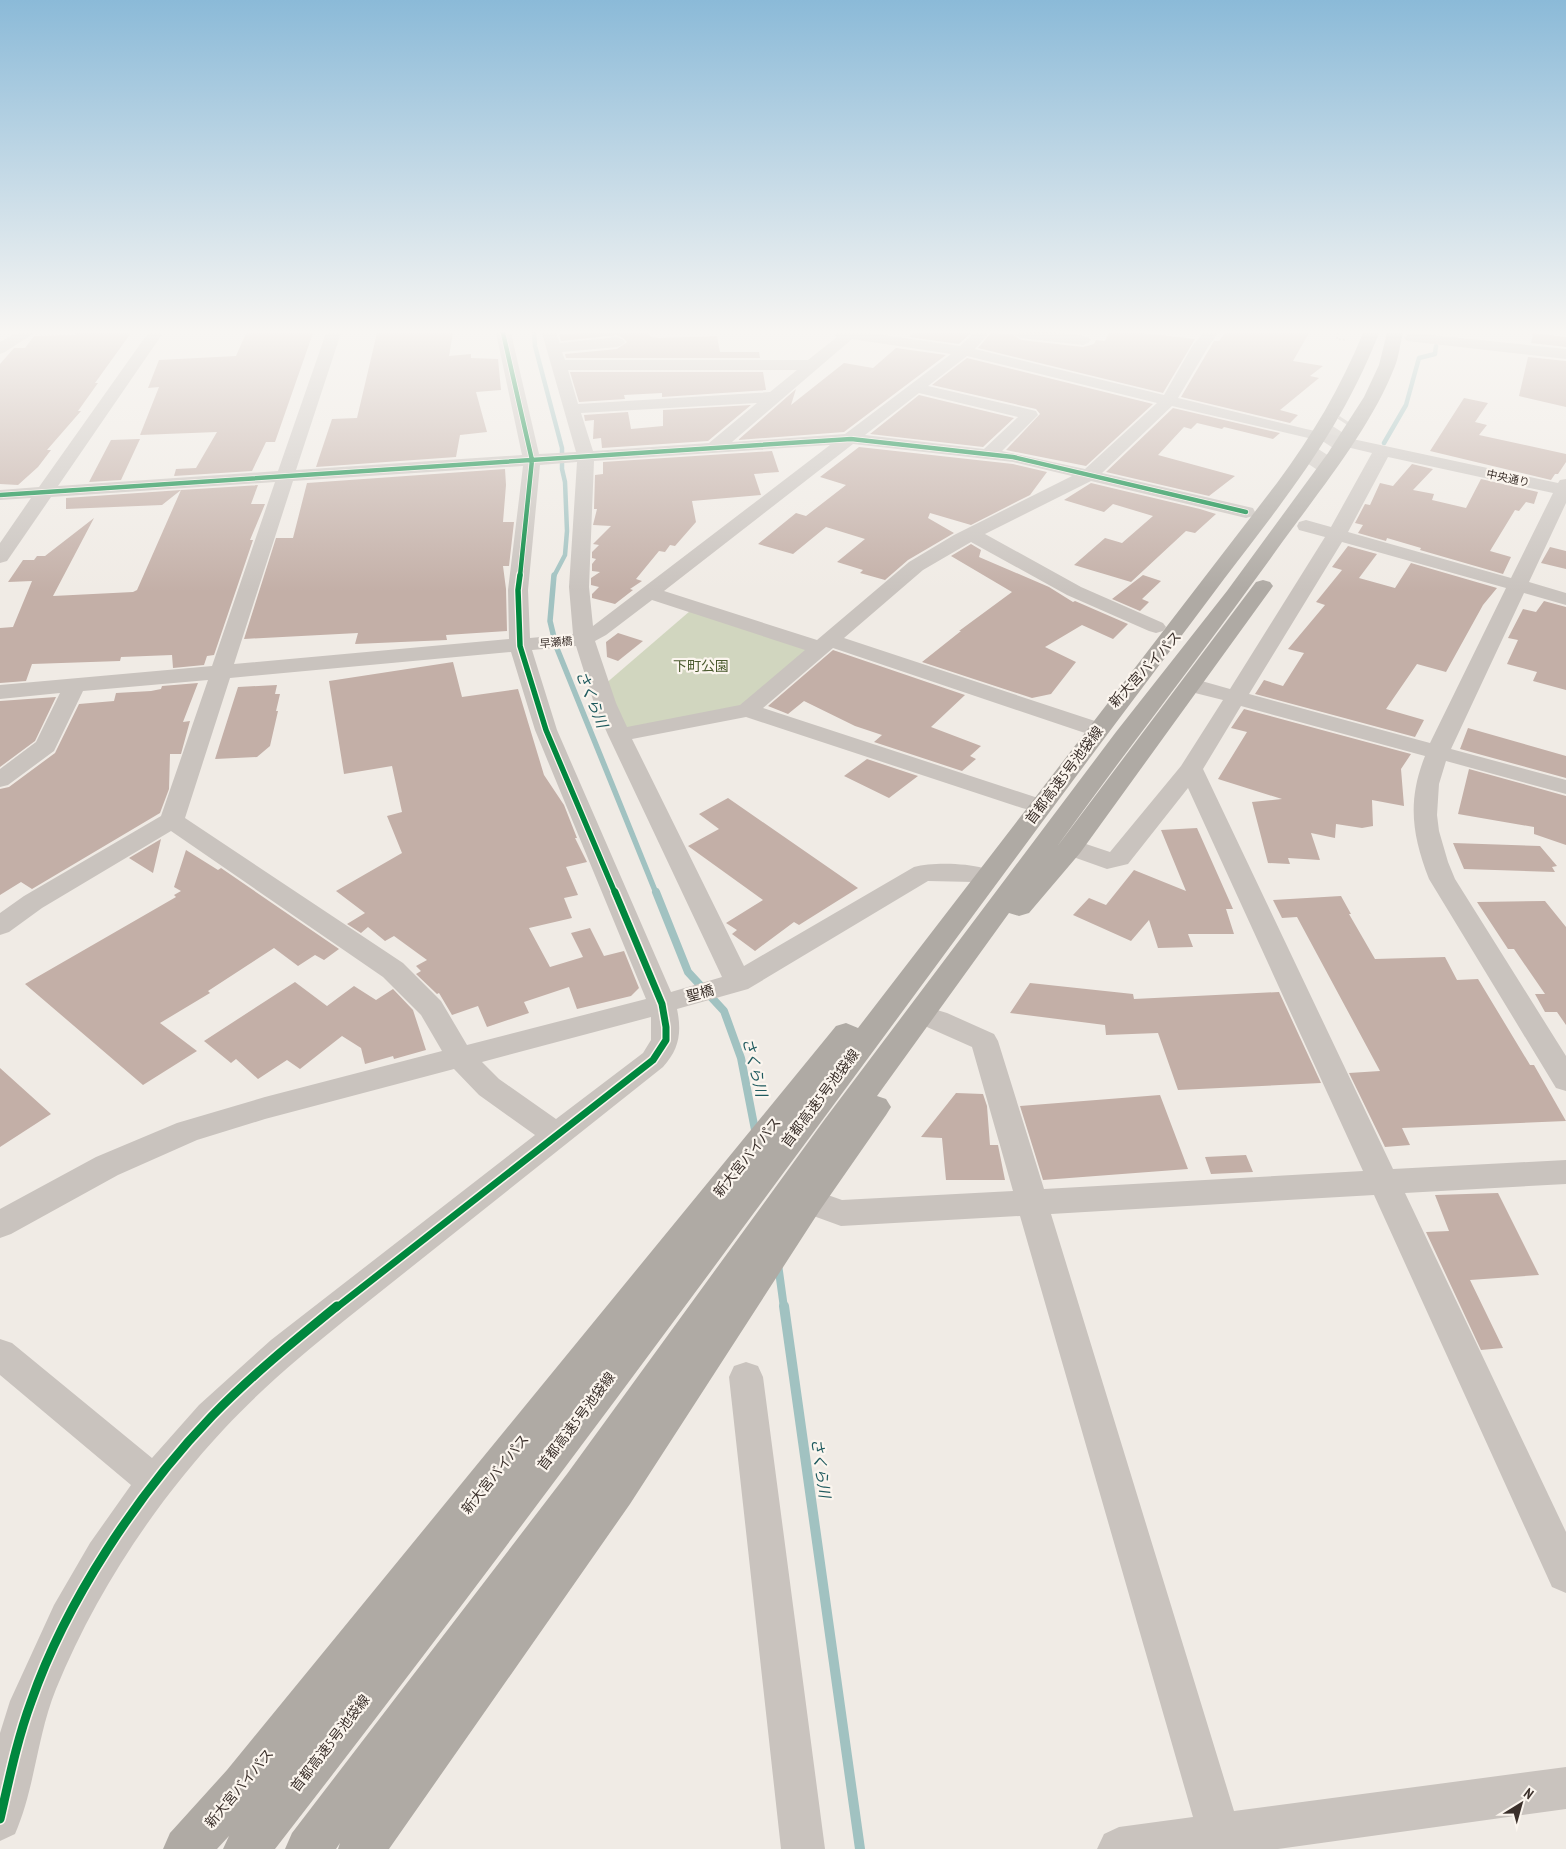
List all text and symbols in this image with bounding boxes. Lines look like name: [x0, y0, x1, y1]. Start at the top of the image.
street label: 中央通り: [1485, 467, 1531, 489]
street label: 新大宮バイパス: [1105, 627, 1185, 711]
street label: 早瀬橋: [539, 634, 573, 650]
park label: 下町公園: [673, 657, 729, 675]
water label: さくら川: [572, 668, 613, 732]
street label: 首都高速5号池袋線: [1021, 722, 1107, 828]
street label: 聖橋: [684, 981, 716, 1005]
water label: さくら川: [739, 1036, 772, 1100]
street label: 首都高速5号池袋線: [777, 1045, 863, 1151]
street label: 新大宮バイパス: [709, 1113, 785, 1201]
street label: 首都高速5号池袋線: [533, 1368, 619, 1474]
street label: 新大宮バイパス: [457, 1430, 533, 1518]
water label: さくら川: [807, 1437, 835, 1501]
street label: 首都高速5号池袋線: [286, 1691, 374, 1795]
street label: 新大宮バイパス: [201, 1745, 277, 1831]
north arrow: [1496, 1779, 1546, 1829]
text: N: [1520, 1784, 1537, 1803]

